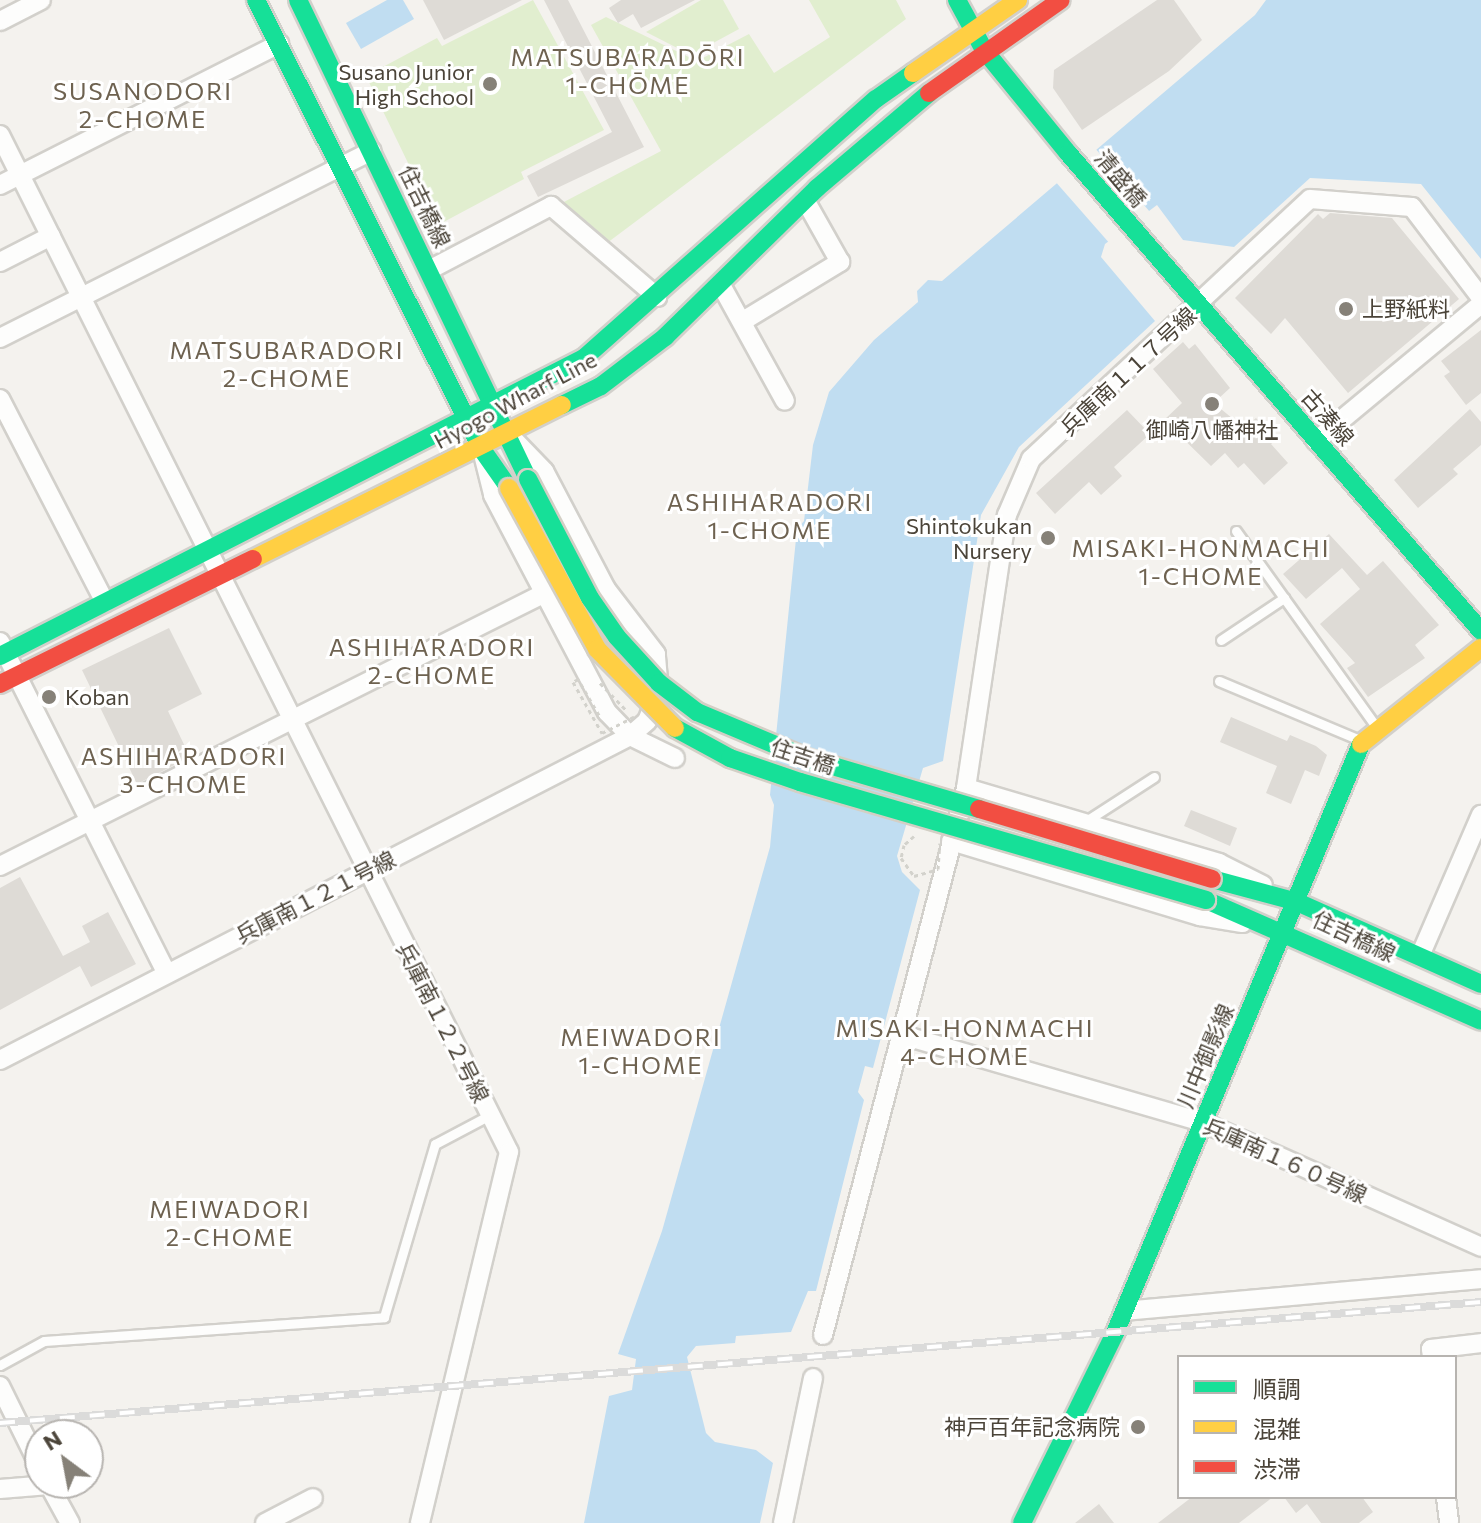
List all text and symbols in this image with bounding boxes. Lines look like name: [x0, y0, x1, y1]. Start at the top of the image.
district label: MATSUBARADŌRI 1-CHŌME: [510, 43, 746, 99]
place label: Susano Junior High School: [338, 58, 474, 110]
marker: Susano Junior High School: [481, 75, 499, 93]
district label: SUSANODORI 2-CHOME: [53, 77, 233, 133]
street label: 清盛橋: [1090, 144, 1152, 212]
street label: 住吉橋線: [394, 161, 456, 251]
place label: 上野紙料: [1362, 296, 1450, 322]
marker: 上野紙料: [1337, 300, 1355, 318]
street label: 兵庫南１１７号線: [1055, 301, 1201, 441]
district label: MATSUBARADORI 2-CHOME: [169, 336, 405, 392]
street label: Hyogo Wharf Line: [429, 346, 601, 454]
street label: 古湊線: [1296, 383, 1360, 451]
marker: 御崎八幡神社: [1203, 395, 1221, 413]
place label: 御崎八幡神社: [1146, 417, 1278, 443]
district label: ASHIHARADORI 1-CHOME: [667, 488, 873, 544]
place label: Shintokukan Nursery: [906, 512, 1032, 564]
marker: Shintokukan Nursery: [1039, 529, 1057, 547]
district label: MISAKI-HONMACHI 1-CHOME: [1072, 534, 1330, 590]
district label: ASHIHARADORI 2-CHOME: [329, 633, 535, 689]
place label: Koban: [65, 684, 129, 710]
marker: Koban: [40, 688, 58, 706]
street label: 住吉橋: [768, 733, 838, 779]
district label: ASHIHARADORI 3-CHOME: [81, 742, 287, 798]
street label: 兵庫南１２１号線: [231, 845, 399, 949]
street label: 住吉橋線: [1309, 905, 1399, 967]
street label: 兵庫南１２２号線: [391, 938, 495, 1106]
street label: 川中御影線: [1171, 1000, 1239, 1112]
district label: MISAKI-HONMACHI 4-CHOME: [836, 1014, 1094, 1070]
district label: MEIWADORI 1-CHOME: [560, 1023, 722, 1079]
street label: 兵庫南１６０号線: [1199, 1112, 1371, 1208]
district label: MEIWADORI 2-CHOME: [149, 1195, 311, 1251]
legend: [1177, 1355, 1457, 1499]
text: 順調: [1253, 1374, 1301, 1403]
place label: 神戸百年記念病院: [944, 1414, 1120, 1440]
text: 混雑: [1253, 1414, 1301, 1443]
marker: 神戸百年記念病院: [1127, 1416, 1149, 1438]
north arrow: [24, 1419, 104, 1499]
text: N: [38, 1424, 66, 1456]
text: 渋滞: [1253, 1454, 1301, 1483]

